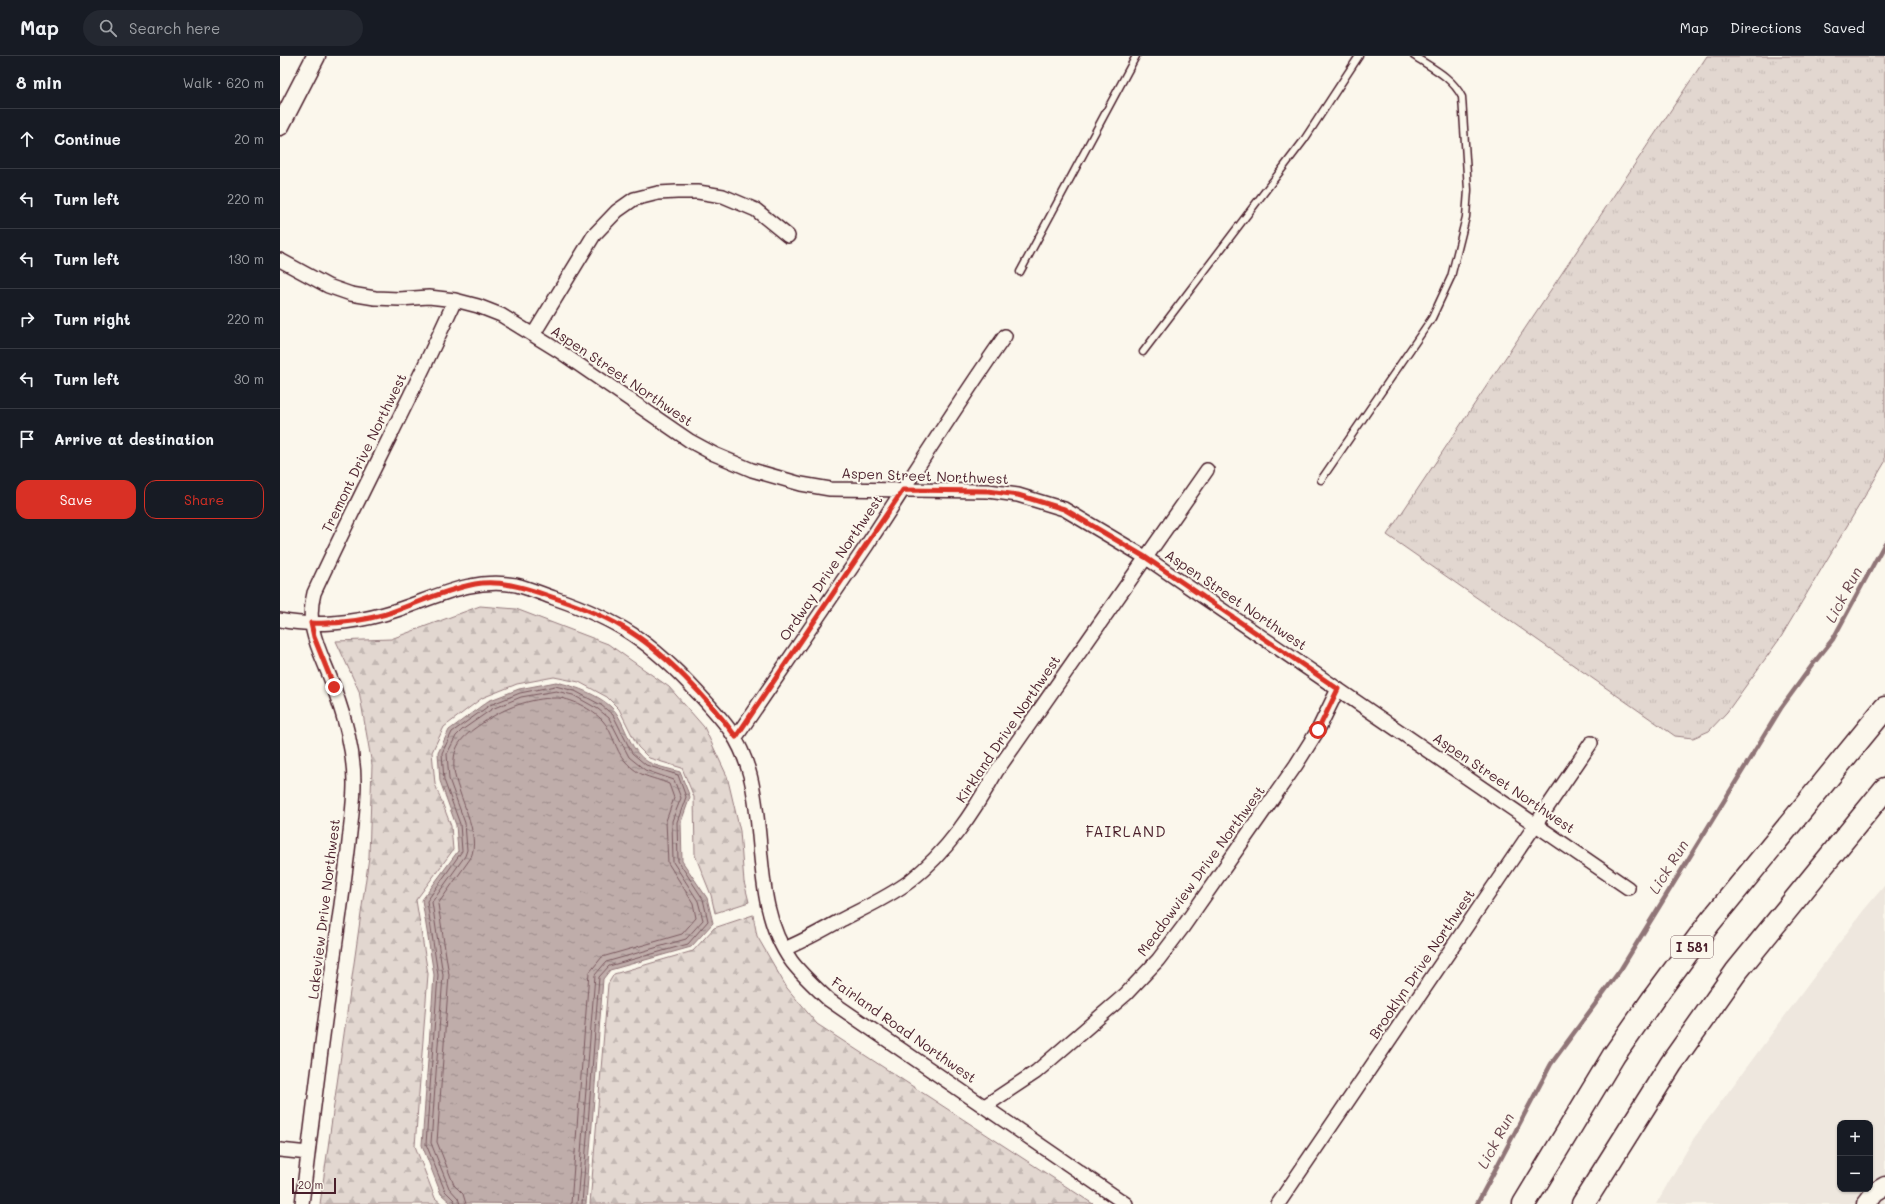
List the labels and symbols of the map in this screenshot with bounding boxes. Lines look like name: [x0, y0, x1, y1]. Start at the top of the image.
street label: Aspen Street Northwest: [548, 321, 697, 430]
street label: Tremont Drive Northwest: [317, 370, 410, 536]
street label: Aspen Street Northwest: [841, 463, 1009, 488]
street label: Ordway Drive Northwest: [775, 491, 887, 644]
street label: Aspen Street Northwest: [1162, 545, 1311, 654]
water label: Lick Run: [1820, 563, 1866, 626]
street label: Kirkland Drive Northwest: [951, 651, 1064, 806]
route end: [325, 678, 343, 696]
route start: [1309, 721, 1327, 739]
street label: Aspen Street Northwest: [1430, 728, 1579, 837]
street label: Meadowview Drive Northwest: [1132, 782, 1269, 960]
street label: Lakeview Drive Northwest: [303, 818, 344, 1000]
district label: FAIRLAND: [1086, 821, 1166, 841]
water label: Lick Run: [1644, 836, 1693, 897]
street label: Brooklyn Drive Northwest: [1364, 885, 1479, 1042]
road number: I 581: [1671, 936, 1713, 958]
street label: Fairland Road Northwest: [828, 972, 981, 1087]
water label: Lick Run: [1472, 1109, 1518, 1172]
scale bar: [292, 1176, 336, 1195]

